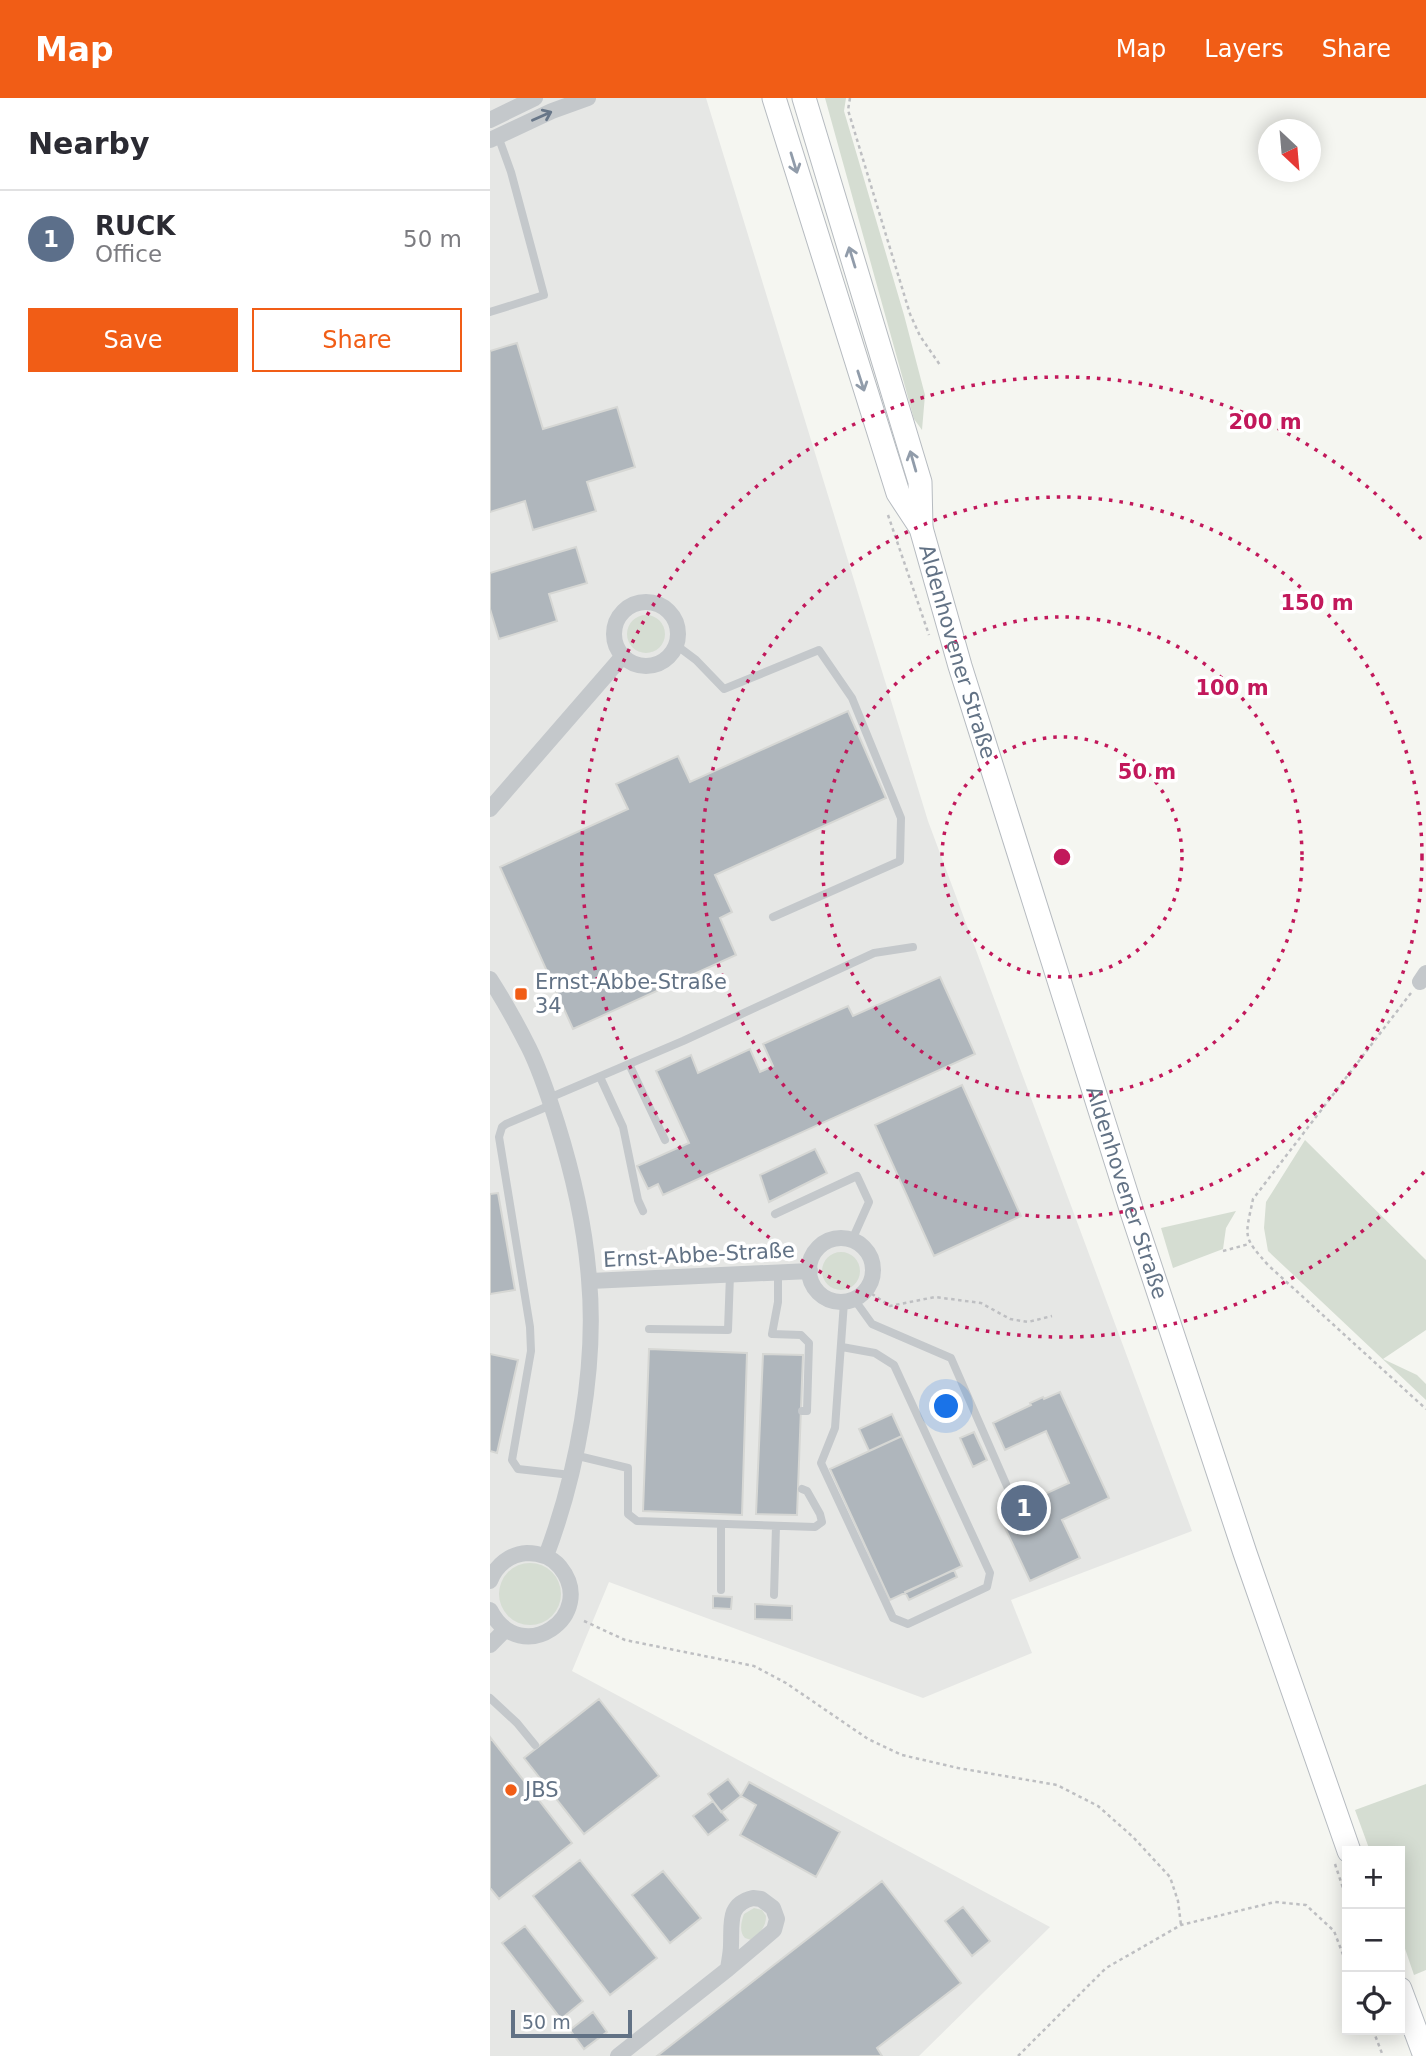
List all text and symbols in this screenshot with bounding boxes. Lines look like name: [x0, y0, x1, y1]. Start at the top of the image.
text: Map: [35, 30, 114, 69]
text: Map: [1116, 35, 1166, 63]
text: Layers: [1204, 35, 1284, 63]
text: Share: [1322, 35, 1391, 63]
one-way arrow: [531, 109, 552, 122]
north arrow: [1258, 119, 1321, 182]
text: Nearby: [28, 126, 150, 161]
one-way arrow: [788, 152, 801, 174]
text: RUCK: [95, 211, 175, 241]
text: 1: [43, 226, 59, 252]
text: 50 m: [403, 226, 462, 252]
text: Office: [95, 241, 162, 267]
one-way arrow: [844, 246, 857, 268]
button: Save: [28, 308, 238, 372]
button: Share: [252, 308, 462, 372]
one-way arrow: [856, 369, 869, 391]
text: 200 m: [1228, 410, 1302, 434]
one-way arrow: [906, 450, 919, 472]
street label: Aldenhovener Straße: [914, 542, 1000, 762]
text: 150 m: [1280, 591, 1354, 615]
text: 100 m: [1195, 676, 1269, 700]
text: 50 m: [1118, 760, 1176, 784]
centre of rings: [1050, 845, 1074, 869]
place label: Ernst-Abbe-Straße 34: [535, 970, 727, 1018]
marker: Ernst-Abbe-Straße 34: [513, 986, 529, 1002]
street label: Aldenhovener Straße: [1081, 1083, 1172, 1302]
street label: Ernst-Abbe-Straße: [603, 1238, 795, 1272]
your location: [929, 1389, 963, 1423]
pin: 1: [1001, 1482, 1047, 1534]
place label: JBS: [523, 1778, 559, 1802]
marker: JBS: [503, 1782, 519, 1798]
map controls: [1342, 1846, 1405, 2035]
button: +: [1342, 1846, 1405, 1909]
button: −: [1342, 1909, 1405, 1972]
button: locate: [1342, 1972, 1405, 2035]
scale bar: [511, 2007, 632, 2039]
text: 50 m: [522, 2011, 571, 2033]

